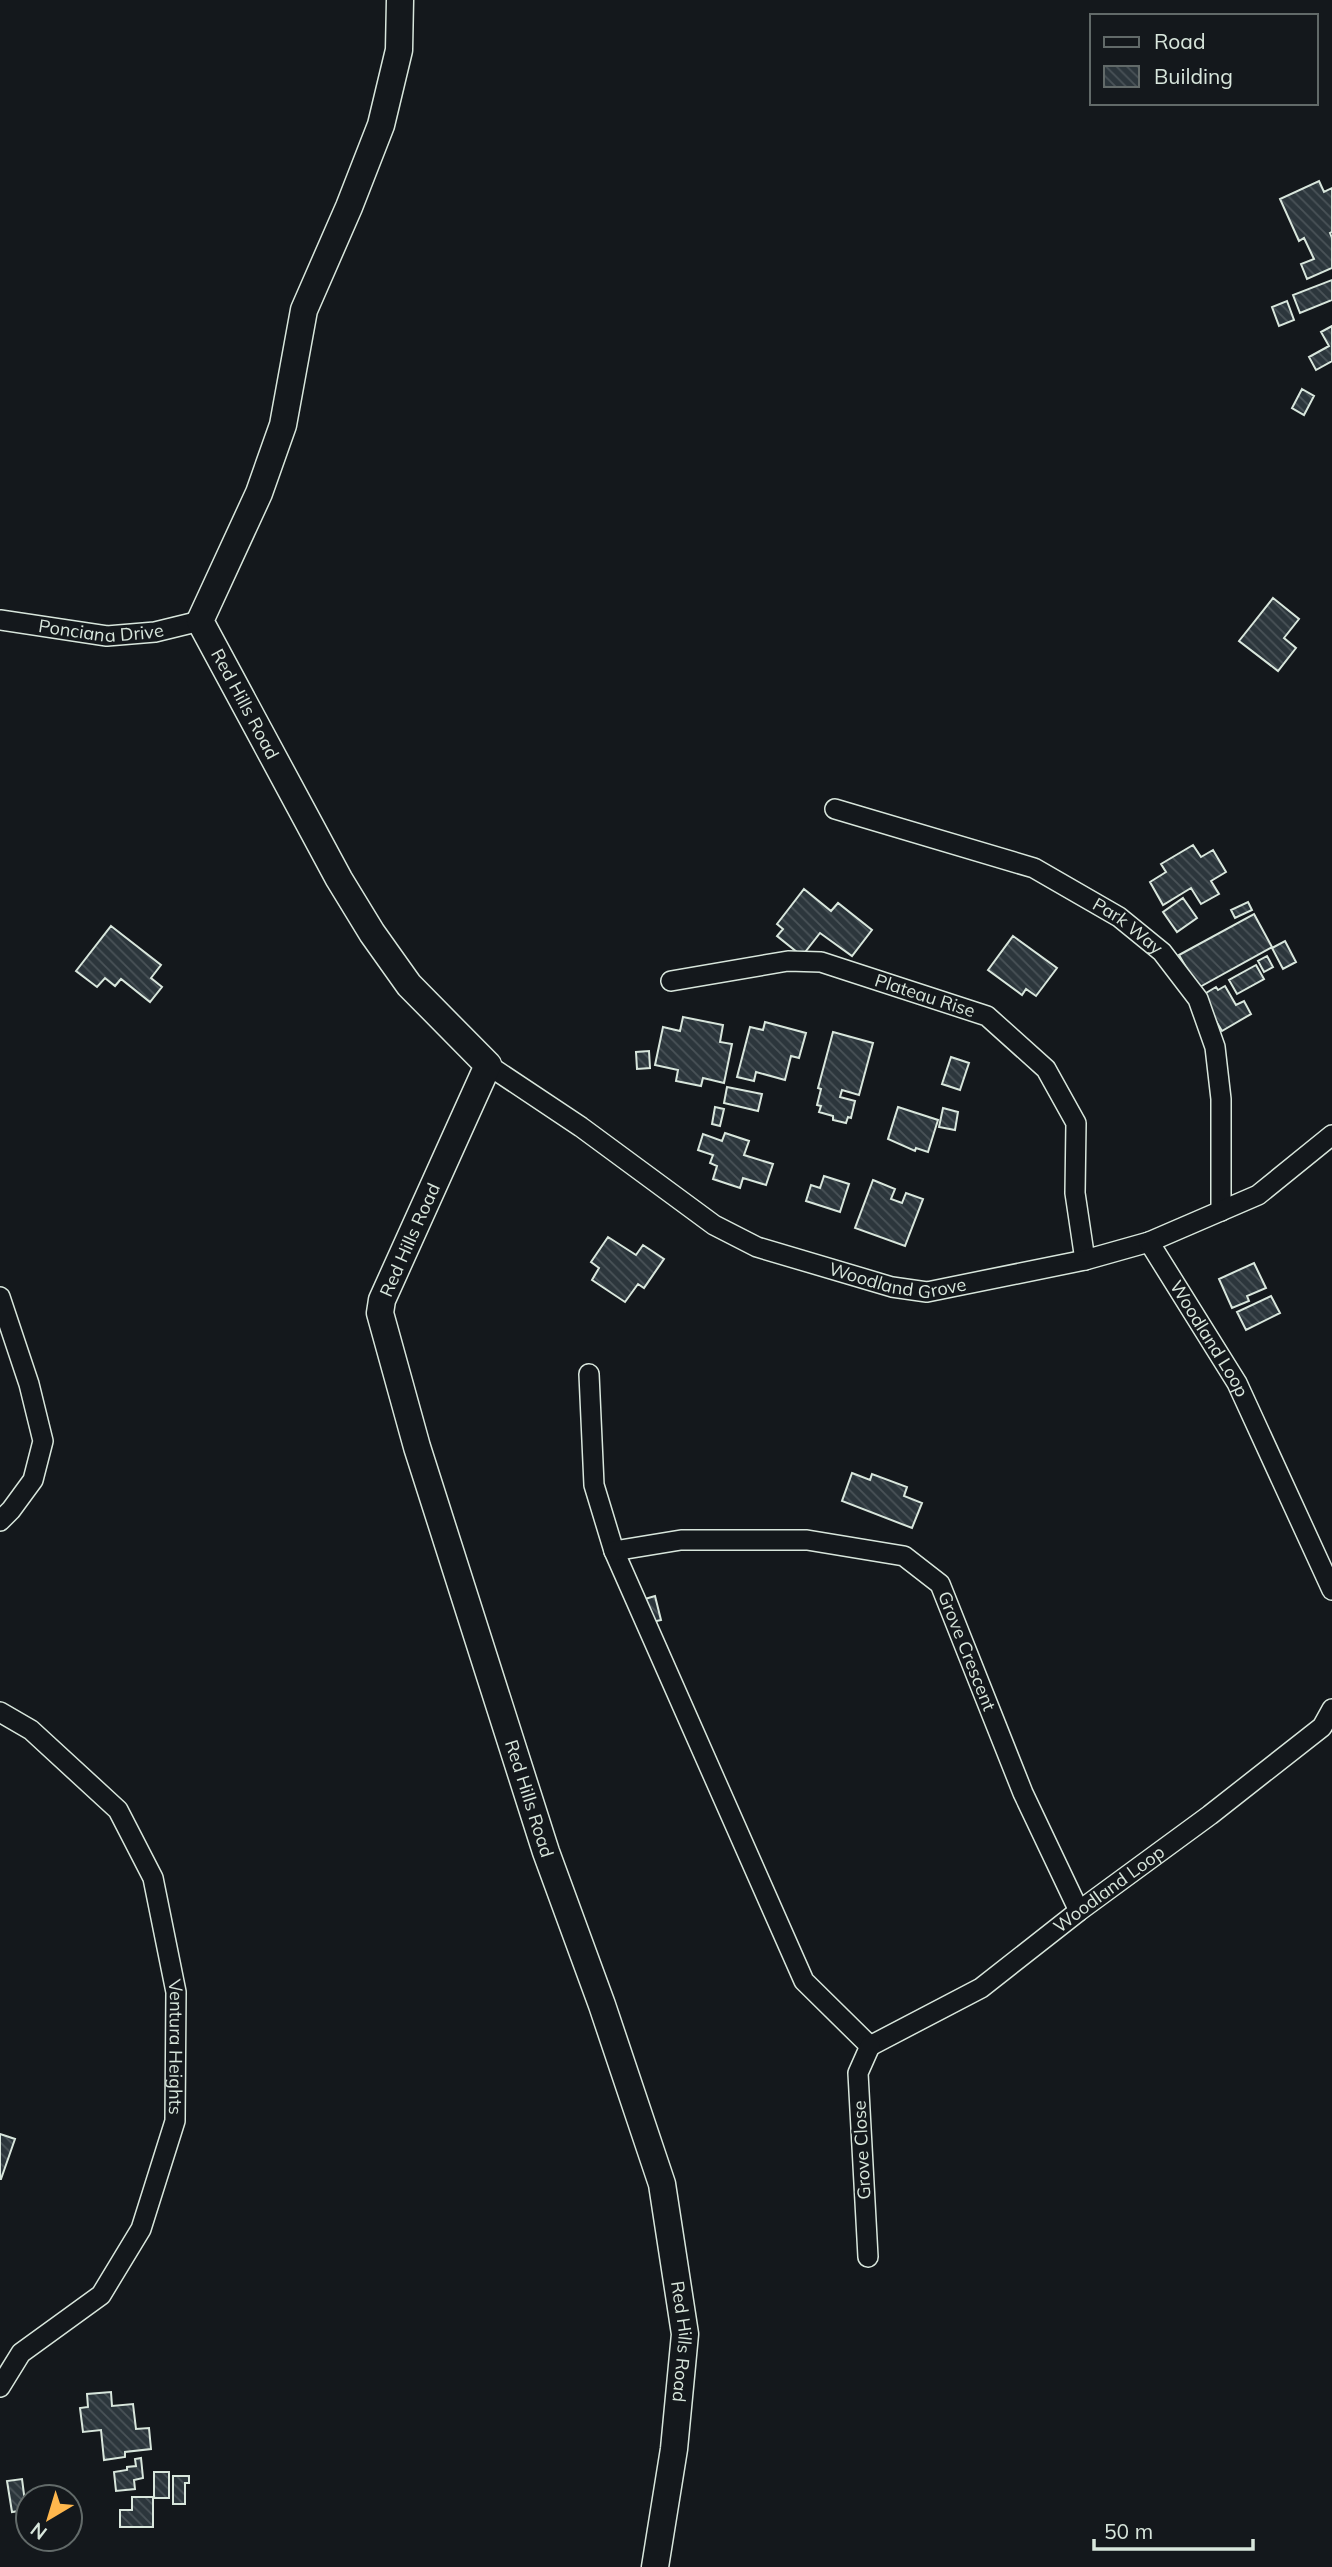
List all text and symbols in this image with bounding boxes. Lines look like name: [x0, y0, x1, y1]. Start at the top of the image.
legend: [1090, 14, 1318, 105]
text: Road: [1154, 28, 1205, 54]
text: Building: [1154, 63, 1233, 89]
street label: Ponciana Drive: [37, 614, 166, 647]
street label: Red Hills Road: [206, 645, 284, 763]
street label: Park Way: [1089, 892, 1168, 959]
street label: Plateau Rise: [872, 968, 978, 1022]
street label: Red Hills Road: [374, 1179, 445, 1300]
street label: Woodland Grove: [826, 1257, 968, 1303]
street label: Woodland Loop: [1165, 1276, 1254, 1400]
street label: Grove Crescent: [933, 1588, 1001, 1714]
street label: Red Hills Road: [500, 1737, 559, 1860]
street label: Woodland Loop: [1049, 1840, 1169, 1938]
street label: Ventura Heights: [163, 1978, 188, 2115]
street label: Grove Close: [847, 2100, 876, 2200]
street label: Red Hills Road: [666, 2279, 697, 2403]
north arrow: [14, 2483, 84, 2553]
scale bar: [1094, 2508, 1253, 2552]
text: N: [25, 2518, 52, 2545]
text: 50 m: [1104, 2518, 1153, 2544]

